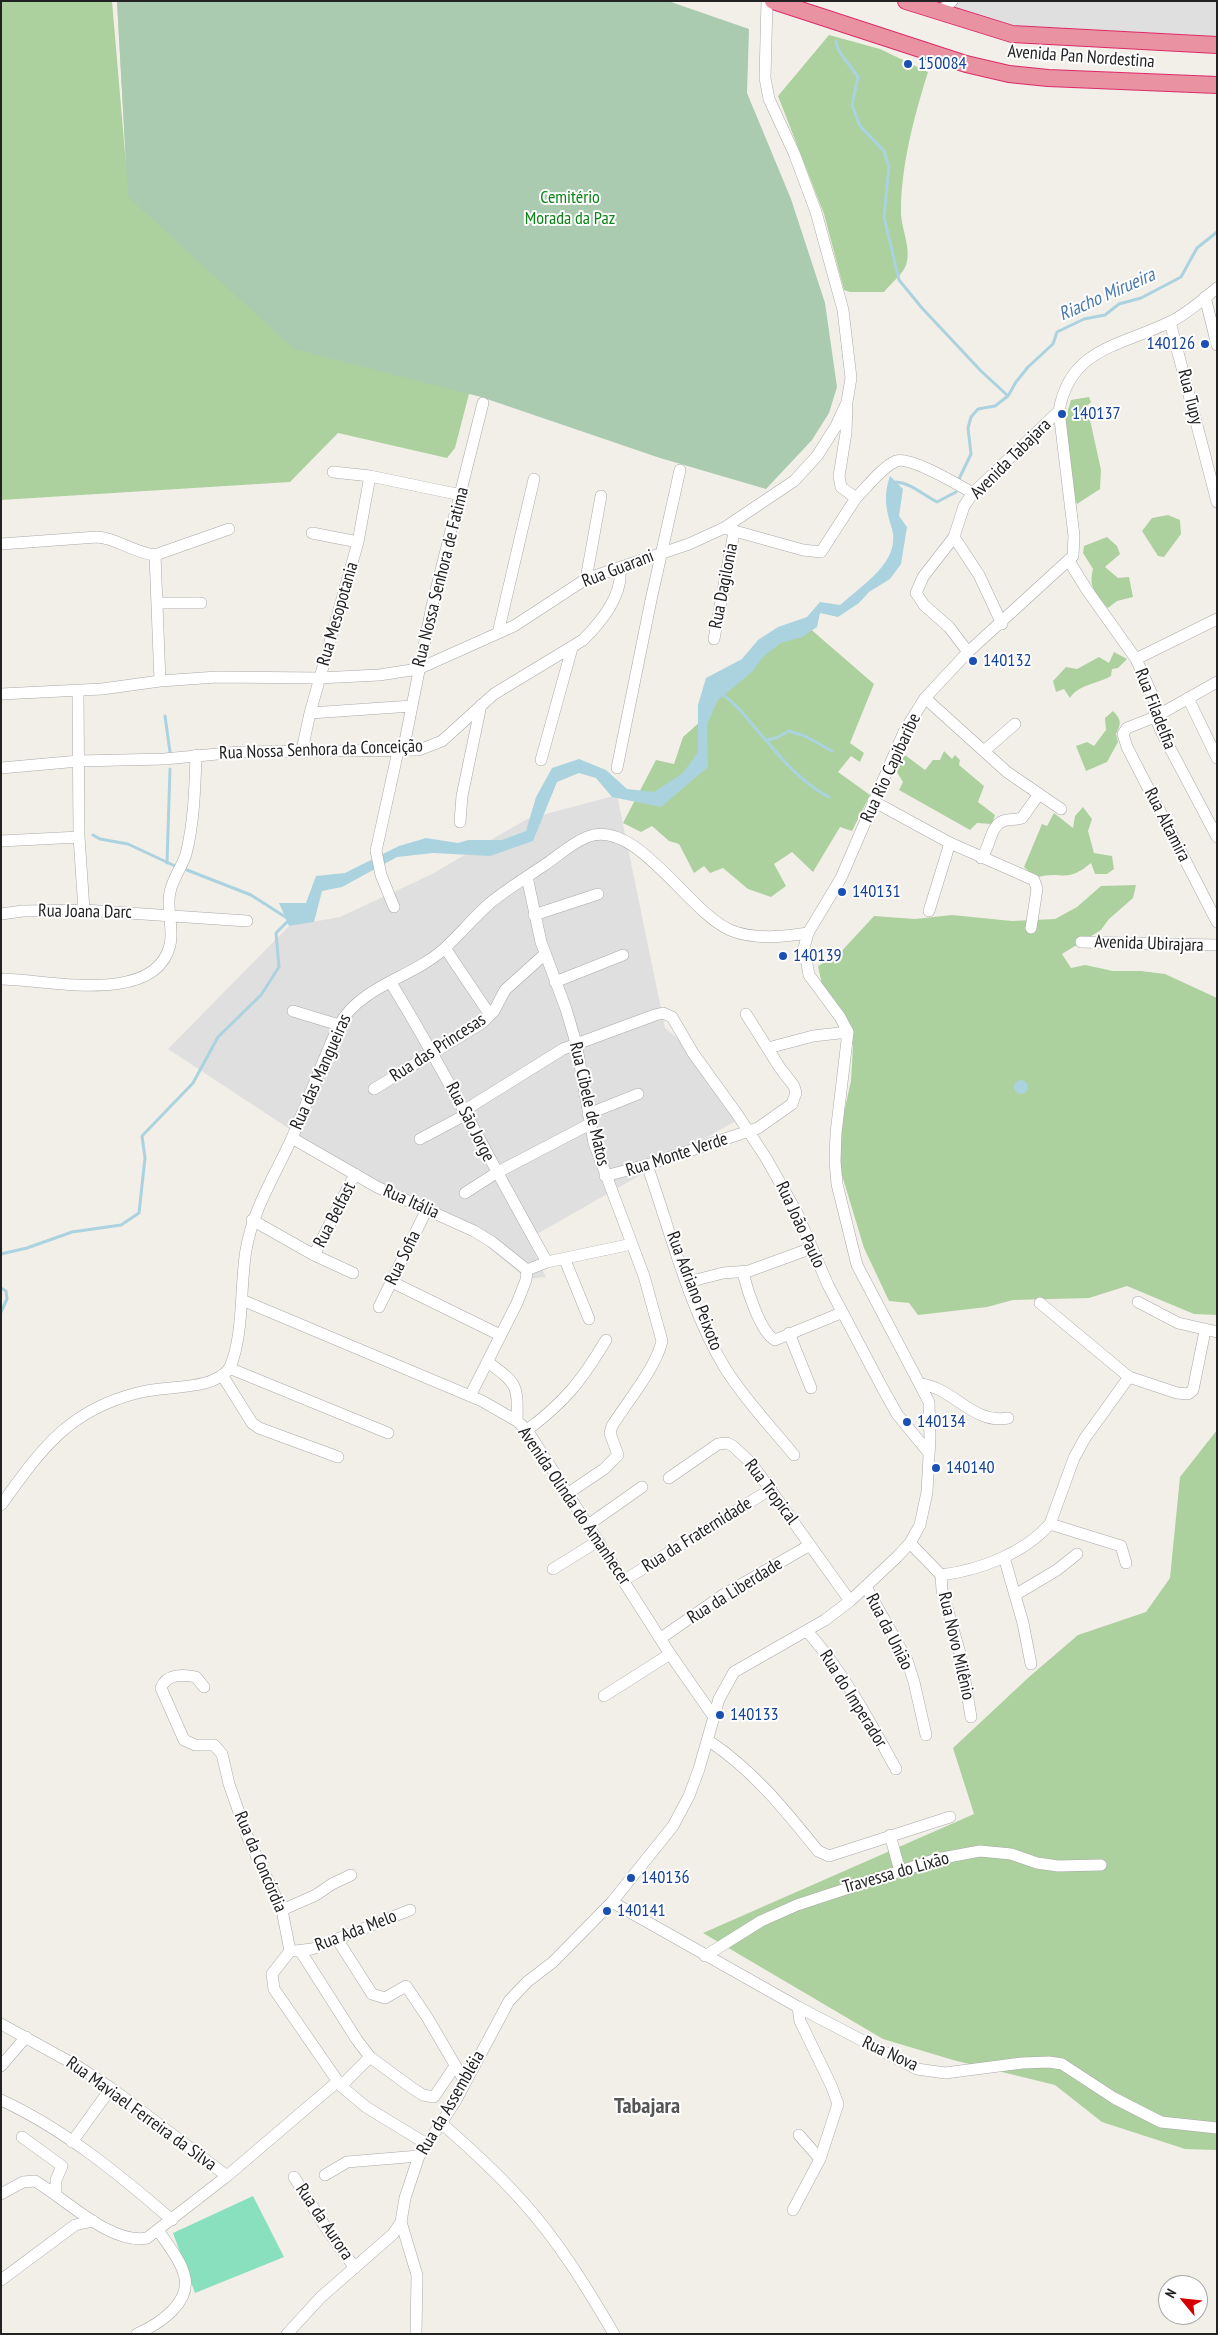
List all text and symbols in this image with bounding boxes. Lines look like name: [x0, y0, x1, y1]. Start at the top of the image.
street label: Avenida Pan Nordestina: [1007, 41, 1155, 73]
place label: 150084: [918, 53, 967, 75]
marker: 150084: [902, 58, 914, 70]
park label: Cemitério Morada da Paz: [525, 187, 615, 230]
water label: Riacho Mirueira: [1055, 264, 1159, 326]
place label: 140126: [1146, 333, 1195, 355]
marker: 140126: [1199, 338, 1211, 350]
street label: Rua Tupy: [1173, 367, 1207, 427]
place label: 140137: [1072, 403, 1121, 425]
marker: 140137: [1056, 408, 1068, 420]
street label: Avenida Tabajara: [966, 414, 1056, 504]
street label: Rua Nossa Senhora de Fatima: [408, 485, 474, 669]
street label: Rua Dagilonia: [705, 541, 743, 631]
street label: Rua Guarani: [579, 545, 657, 593]
street label: Rua Mesopotania: [313, 560, 363, 668]
place label: 140132: [983, 650, 1032, 672]
marker: 140132: [967, 655, 979, 667]
street label: Rua Filadelfia: [1130, 666, 1180, 752]
street label: Rua Rio Capibaribe: [856, 710, 926, 826]
street label: Rua Nossa Senhora da Conceição: [219, 736, 423, 764]
street label: Rua Altamira: [1139, 784, 1195, 866]
place label: 140131: [852, 881, 901, 903]
marker: 140131: [836, 886, 848, 898]
street label: Rua Joana Darc: [38, 900, 132, 924]
street label: Avenida Ubirajara: [1094, 931, 1204, 957]
place label: 140139: [793, 945, 842, 967]
marker: 140139: [777, 950, 789, 962]
street label: Rua das Princesas: [386, 1009, 490, 1087]
street label: Rua das Mangueiras: [286, 1011, 356, 1133]
street label: Rua Cibele de Matos: [564, 1040, 614, 1168]
street label: Rua São Jorge: [441, 1079, 499, 1165]
street label: Rua Monte Verde: [623, 1128, 731, 1182]
street label: Rua João Paulo: [771, 1178, 829, 1272]
street label: Rua Belfast: [309, 1179, 361, 1251]
street label: Rua Itália: [380, 1180, 442, 1224]
street label: Rua Sofia: [381, 1227, 425, 1289]
street label: Rua Adriano Peixoto: [661, 1228, 727, 1354]
place label: 140134: [917, 1411, 966, 1433]
marker: 140134: [901, 1416, 913, 1428]
street label: Avenida Olinda do Amanhecer: [513, 1423, 635, 1589]
street label: Rua Tropical: [739, 1455, 803, 1529]
place label: 140140: [946, 1457, 995, 1479]
marker: 140140: [930, 1462, 942, 1474]
street label: Rua da Fraternidade: [638, 1493, 756, 1577]
street label: Rua da Liberdade: [683, 1553, 787, 1629]
street label: Rua da União: [861, 1590, 917, 1674]
street label: Rua Novo Milênio: [933, 1590, 979, 1702]
street label: Rua do Imperador: [815, 1646, 891, 1752]
place label: 140133: [730, 1704, 779, 1726]
marker: 140133: [714, 1709, 726, 1721]
street label: Rua da Concórdia: [229, 1808, 291, 1916]
street label: Travessa do Lixão: [840, 1848, 952, 1898]
place label: 140136: [641, 1867, 690, 1889]
marker: 140136: [625, 1872, 637, 1884]
place label: 140141: [617, 1900, 666, 1922]
marker: 140141: [601, 1905, 613, 1917]
street label: Rua Ada Melo: [312, 1906, 400, 1956]
street label: Rua Nova: [859, 2032, 921, 2076]
street label: Rua da Assembléia: [412, 2047, 490, 2159]
street label: Rua Maviael Ferreira da Silva: [62, 2052, 220, 2176]
district label: Tabajara: [614, 2094, 680, 2120]
street label: Rua da Aurora: [291, 2180, 357, 2264]
north arrow: [1158, 2275, 1208, 2325]
text: N: [1161, 2286, 1180, 2301]

